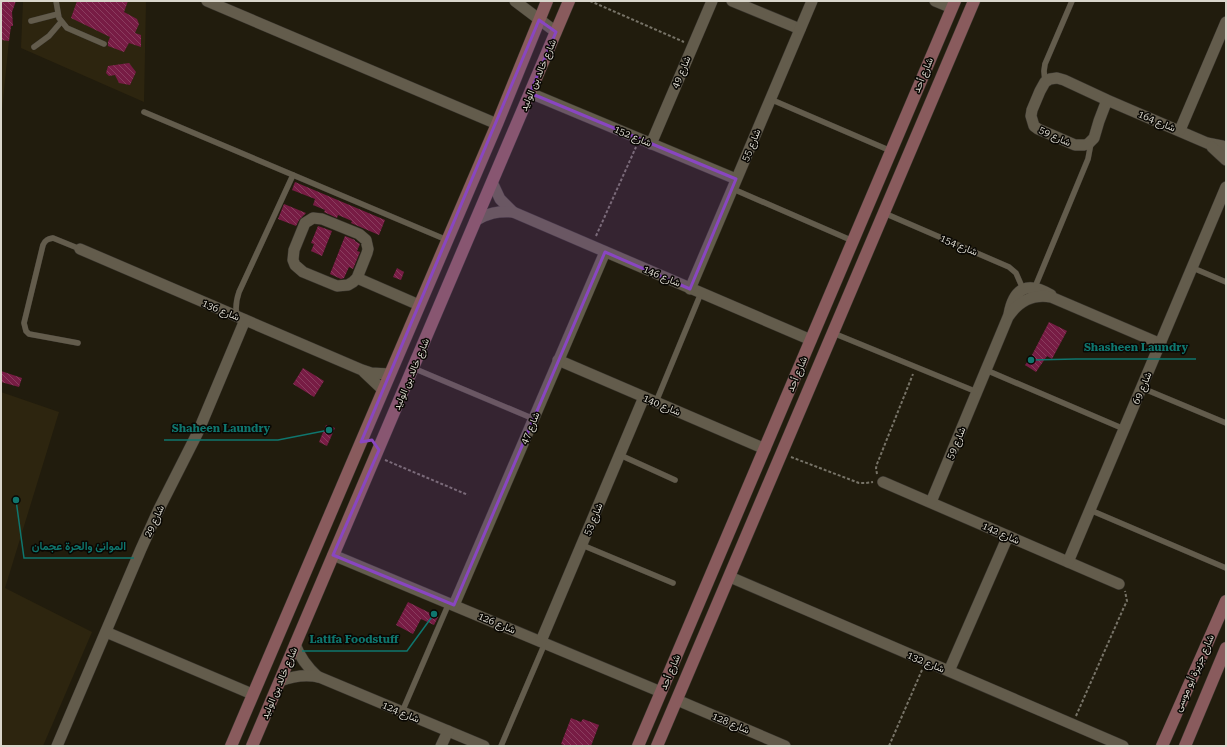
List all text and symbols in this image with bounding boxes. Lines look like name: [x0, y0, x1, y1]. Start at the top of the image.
street label: شارع خالد بن الوليد: [518, 37, 559, 113]
street label: شارع 49: [669, 54, 694, 90]
street label: شارع أحد: [911, 56, 936, 95]
street label: شارع 164: [1136, 108, 1177, 135]
street label: شارع 152: [612, 123, 653, 150]
street label: شارع 59: [1037, 124, 1073, 149]
street label: شارع 55: [739, 127, 764, 163]
street label: شارع 154: [938, 232, 979, 259]
street label: شارع 146: [641, 263, 682, 290]
street label: شارع 136: [200, 297, 241, 324]
street label: شارع خالد بن الوليد: [391, 336, 432, 412]
callout: Shasheen Laundry: [1076, 336, 1196, 359]
text: Shasheen Laundry: [1084, 341, 1188, 354]
street label: شارع أحد: [785, 355, 810, 394]
street label: شارع 69: [1130, 370, 1155, 406]
street label: شارع 140: [641, 392, 682, 419]
street label: شارع 47: [518, 410, 543, 446]
callout: Shaheen Laundry: [164, 417, 278, 440]
text: Shaheen Laundry: [172, 422, 271, 435]
street label: شارع 59: [944, 425, 969, 461]
street label: شارع 53: [581, 501, 606, 537]
street label: شارع 29: [142, 503, 167, 539]
street label: شارع 142: [980, 520, 1021, 547]
callout: الموانئ والحرة عجمان: [24, 535, 134, 558]
text: الموانئ والحرة عجمان: [32, 540, 126, 553]
street label: شارع 126: [476, 610, 517, 637]
callout: Latifa Foodstuff: [302, 628, 407, 651]
text: Latifa Foodstuff: [309, 633, 399, 646]
street label: شارع جزيرة أبو موسى: [1172, 633, 1217, 714]
street label: شارع خالد بن الوليد: [259, 645, 300, 721]
street label: شارع 132: [905, 649, 946, 676]
street label: شارع أحد: [658, 653, 683, 692]
street label: شارع 124: [380, 699, 421, 726]
street label: شارع 128: [710, 710, 751, 737]

